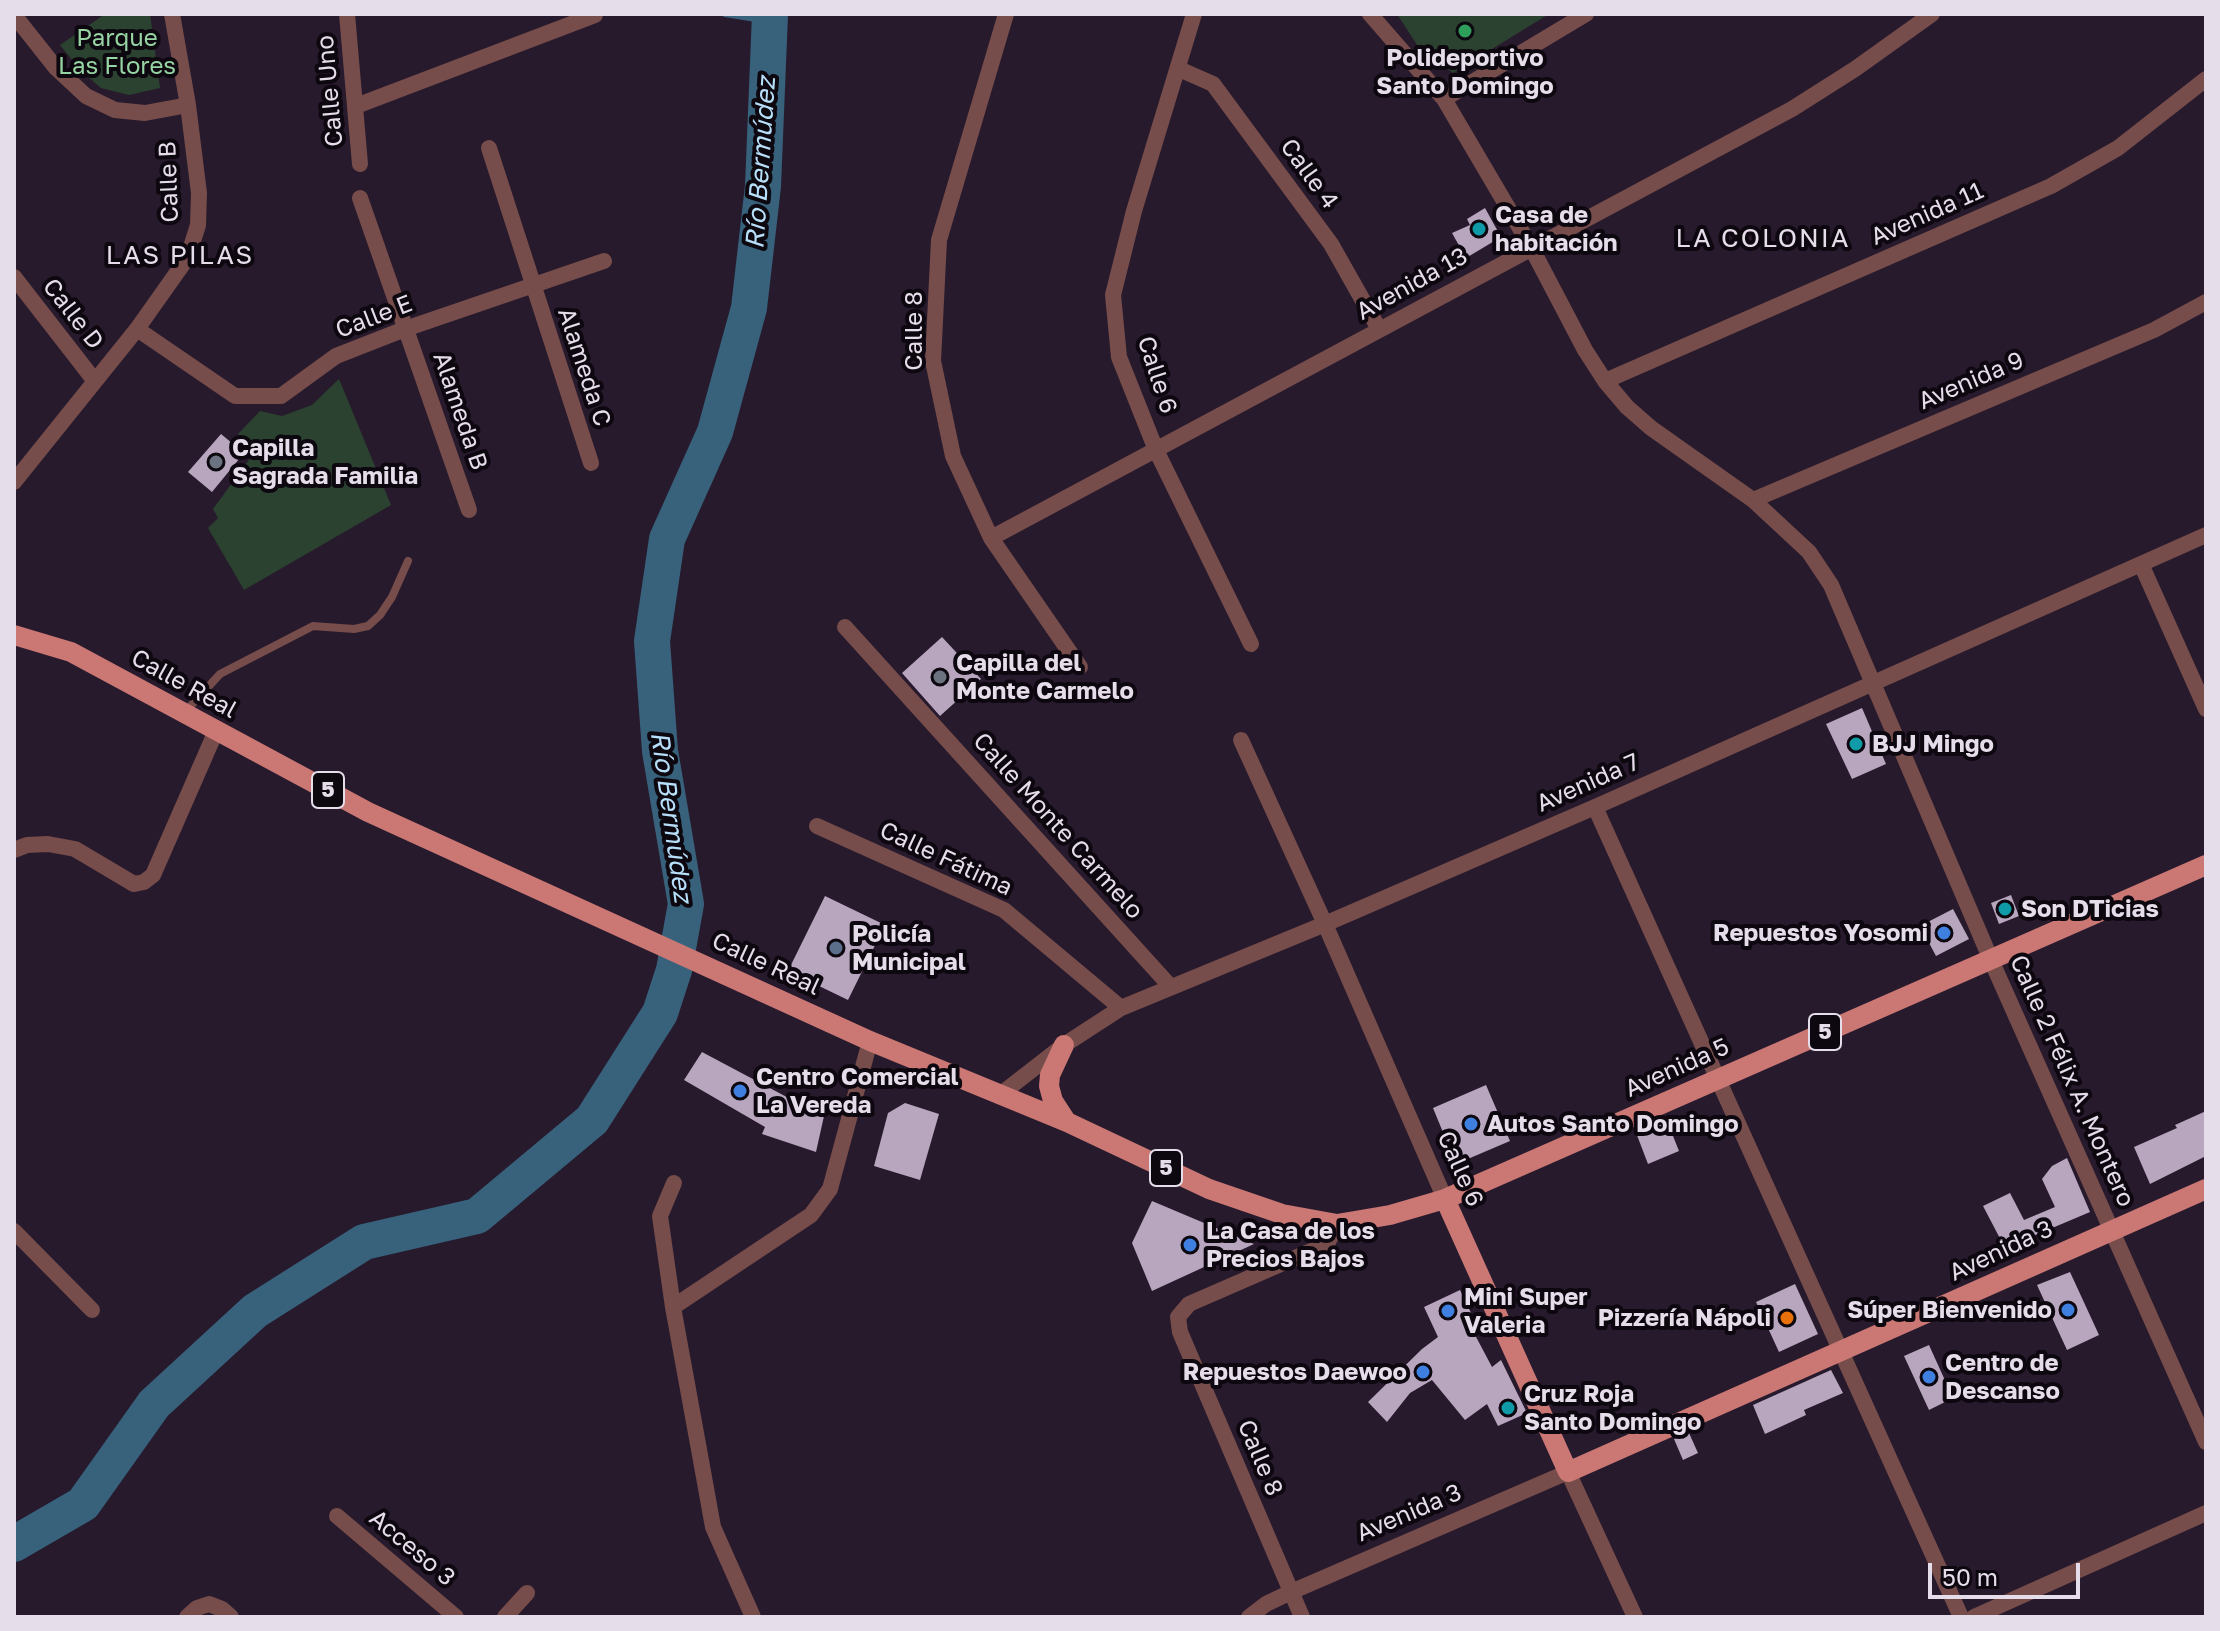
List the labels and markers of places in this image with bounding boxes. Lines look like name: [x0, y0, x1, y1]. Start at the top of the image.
marker: Polideportivo Santo Domingo: [1456, 22, 1474, 40]
place label: Polideportivo Santo Domingo: [1376, 44, 1554, 100]
place label: Casa de habitación: [1495, 201, 1618, 257]
marker: Casa de habitación: [1470, 220, 1488, 238]
place label: Capilla Sagrada Familia: [232, 434, 418, 490]
marker: Capilla Sagrada Familia: [207, 453, 225, 471]
place label: Capilla del Monte Carmelo: [956, 649, 1134, 705]
marker: Capilla del Monte Carmelo: [931, 668, 949, 686]
place label: BJJ Mingo: [1872, 730, 1994, 758]
marker: BJJ Mingo: [1847, 735, 1865, 753]
place label: Son DTicias: [2021, 895, 2159, 923]
marker: Son DTicias: [1996, 900, 2014, 918]
place label: Repuestos Yosomi: [1713, 919, 1928, 947]
place label: Policía Municipal: [852, 920, 966, 976]
marker: Repuestos Yosomi: [1935, 924, 1953, 942]
marker: Policía Municipal: [827, 939, 845, 957]
place label: Centro Comercial La Vereda: [756, 1063, 959, 1119]
marker: Centro Comercial La Vereda: [731, 1082, 749, 1100]
place label: Autos Santo Domingo: [1487, 1110, 1739, 1138]
marker: Autos Santo Domingo: [1462, 1115, 1480, 1133]
place label: La Casa de los Precios Bajos: [1206, 1217, 1375, 1273]
marker: La Casa de los Precios Bajos: [1181, 1236, 1199, 1254]
place label: Mini Super Valeria: [1464, 1283, 1588, 1339]
place label: Súper Bienvenido: [1847, 1296, 2052, 1324]
marker: Súper Bienvenido: [2059, 1301, 2077, 1319]
marker: Mini Super Valeria: [1439, 1302, 1457, 1320]
place label: Pizzería Nápoli: [1598, 1304, 1771, 1332]
marker: Pizzería Nápoli: [1778, 1309, 1796, 1327]
place label: Centro de Descanso: [1945, 1349, 2060, 1405]
place label: Repuestos Daewoo: [1183, 1358, 1407, 1386]
marker: Repuestos Daewoo: [1414, 1363, 1432, 1381]
marker: Centro de Descanso: [1920, 1368, 1938, 1386]
place label: Cruz Roja Santo Domingo: [1524, 1380, 1701, 1436]
marker: Cruz Roja Santo Domingo: [1499, 1399, 1517, 1417]

